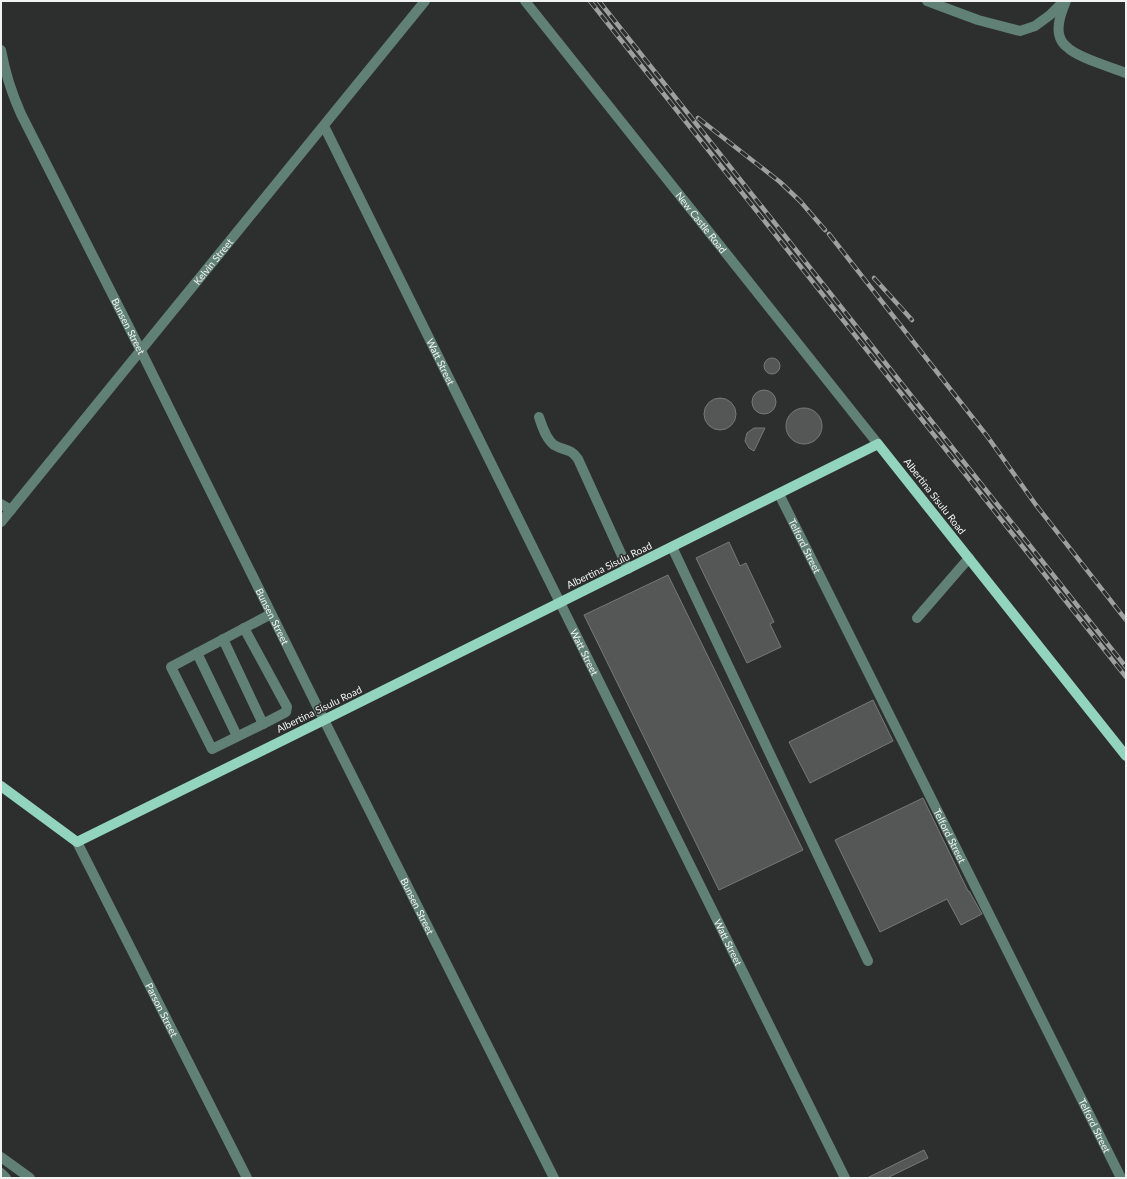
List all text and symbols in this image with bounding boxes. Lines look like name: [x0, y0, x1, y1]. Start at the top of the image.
street label: New Castle Road: [673, 189, 729, 255]
street label: Kelvin Street: [191, 236, 236, 287]
street label: Bunsen Street: [109, 296, 148, 357]
street label: Watt Street: [424, 336, 457, 387]
street label: Albertina Sisulu Road: [902, 456, 968, 536]
street label: Telford Street: [786, 517, 824, 575]
street label: Albertina Sisulu Road: [564, 539, 654, 591]
street label: Bunsen Street: [253, 586, 292, 647]
street label: Watt Street: [568, 627, 601, 678]
street label: Albertina Sisulu Road: [274, 683, 364, 735]
street label: Telford Street: [931, 806, 969, 865]
street label: Bunsen Street: [398, 876, 437, 937]
street label: Watt Street: [712, 917, 745, 968]
street label: Parson Street: [143, 981, 181, 1039]
street label: Telford Street: [1076, 1096, 1114, 1155]

